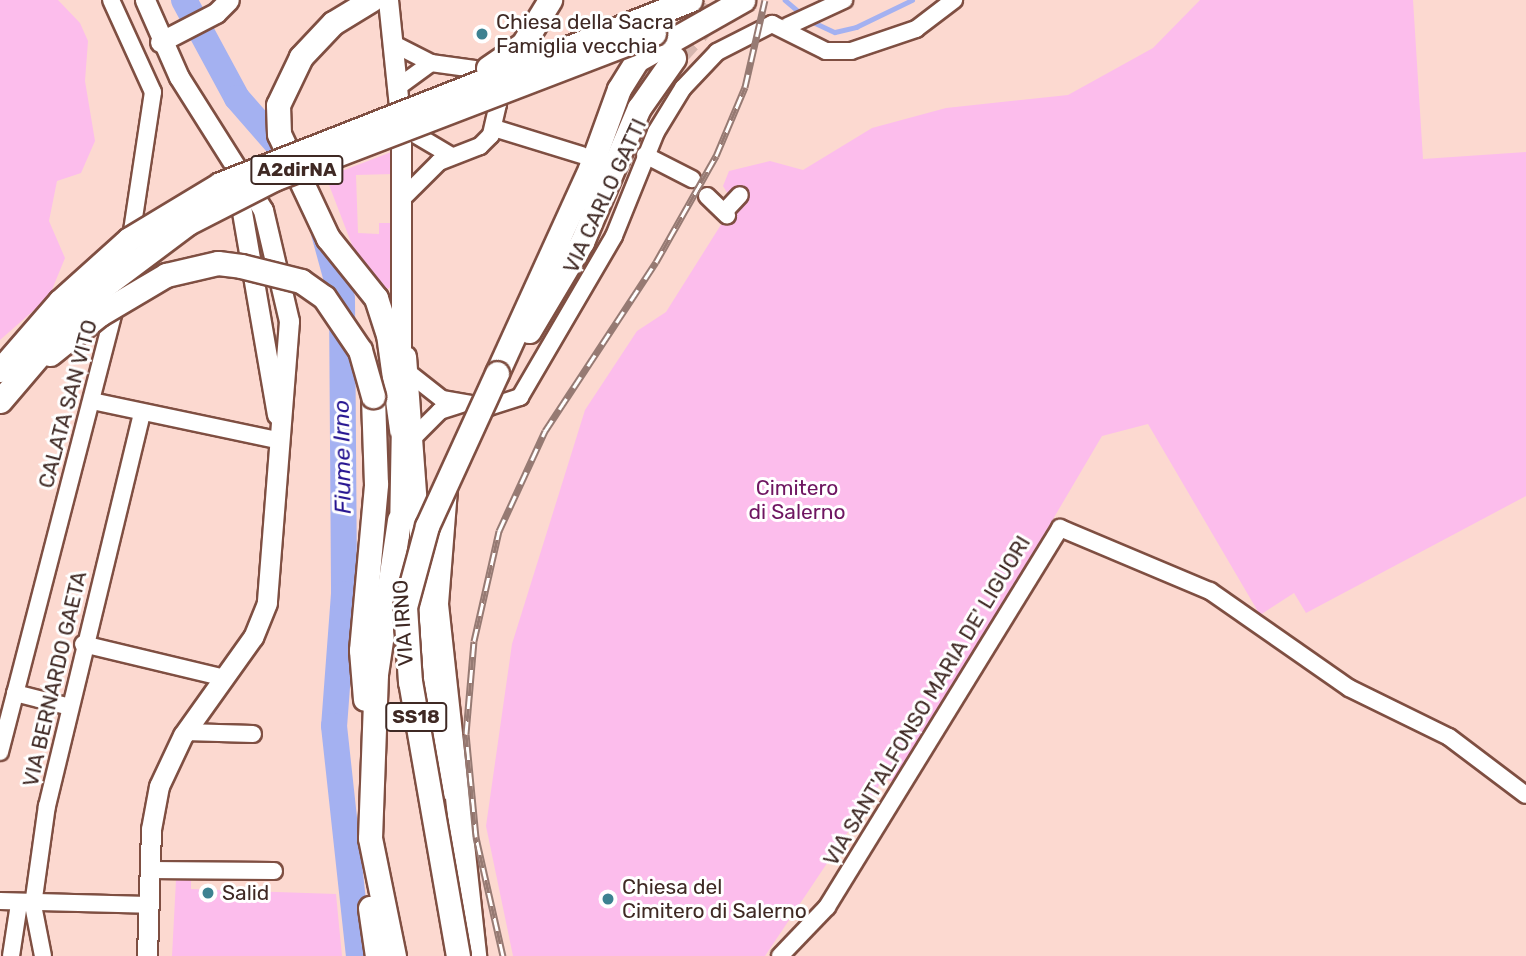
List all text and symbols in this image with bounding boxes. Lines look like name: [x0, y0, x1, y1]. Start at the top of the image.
place label: Chiesa della Sacra Famiglia vecchia: [496, 9, 674, 59]
marker: Chiesa della Sacra Famiglia vecchia: [474, 26, 490, 42]
street label: VIA CARLO GATTI: [558, 115, 652, 277]
road number: A2dirNA: [250, 154, 344, 186]
street label: CALATA SAN VITO: [33, 317, 103, 491]
water label: Fiume Irno: [327, 400, 357, 514]
park label: Cimitero di Salerno: [749, 475, 845, 525]
street label: VIA SANT'ALFONSO MARIA DE' LIGUORI: [818, 531, 1036, 871]
street label: VIA BERNARDO GAETA: [18, 569, 92, 789]
street label: VIA IRNO: [387, 579, 419, 667]
road number: SS18: [384, 702, 448, 732]
place label: Chiesa del Cimitero di Salerno: [622, 874, 807, 924]
place label: Salid: [222, 880, 269, 906]
marker: Salid: [200, 885, 216, 901]
marker: Chiesa del Cimitero di Salerno: [600, 891, 616, 907]

